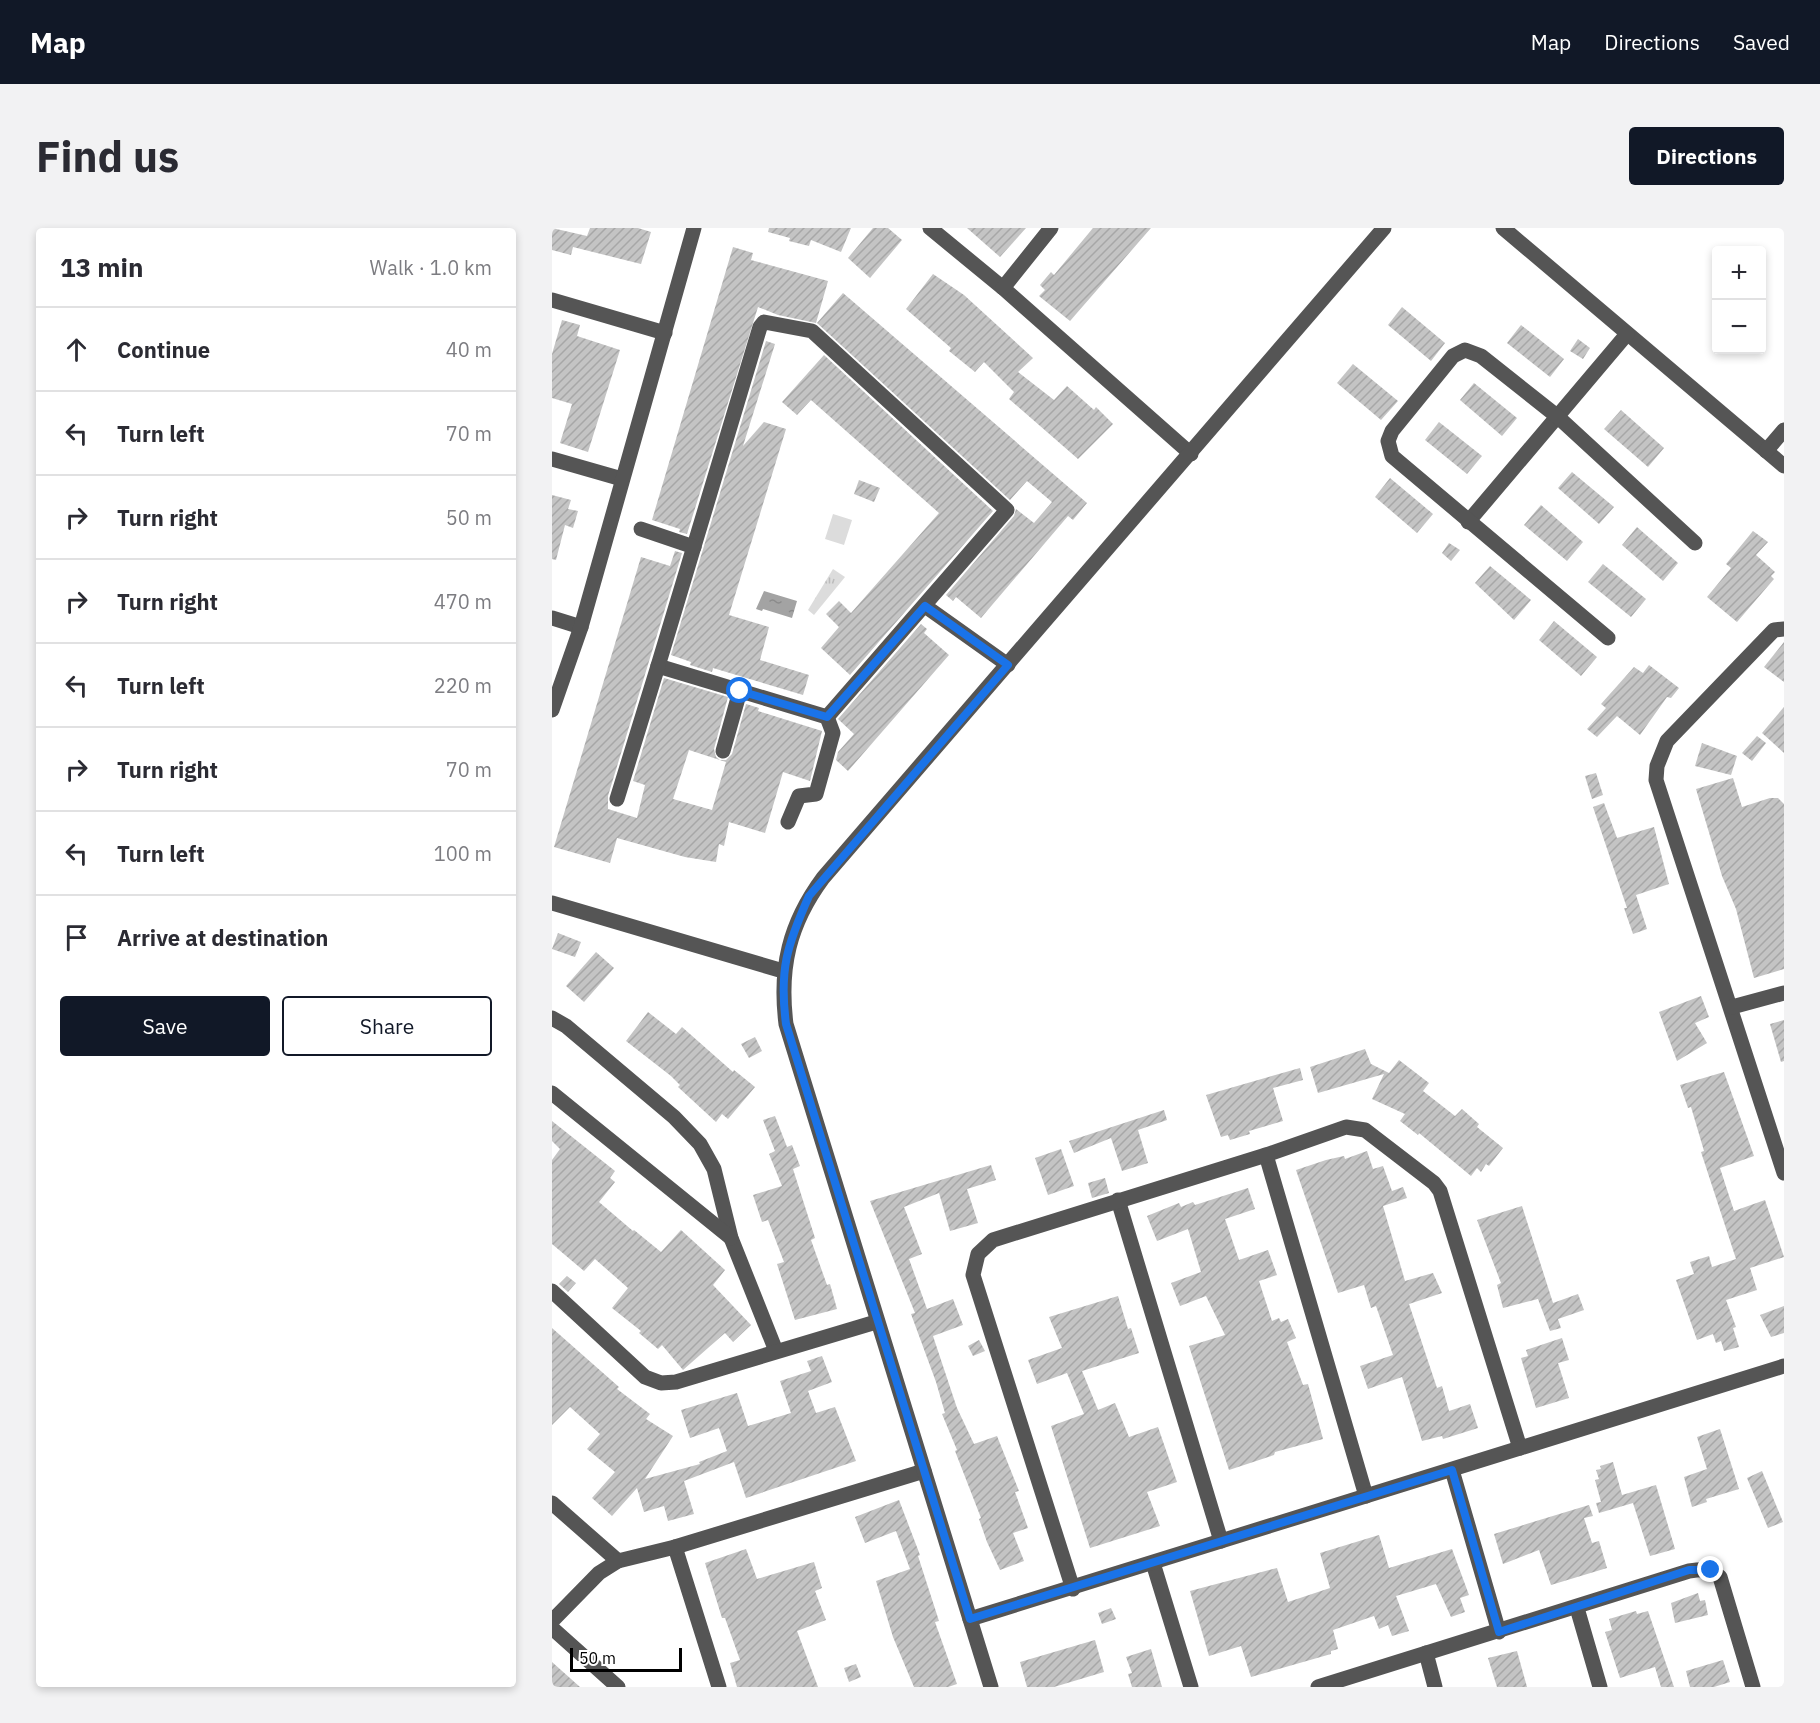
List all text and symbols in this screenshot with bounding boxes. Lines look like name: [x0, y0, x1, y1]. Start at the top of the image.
text: Map: [30, 24, 86, 61]
text: Map: [1531, 28, 1571, 56]
text: Directions: [1604, 28, 1700, 56]
text: Saved: [1733, 28, 1790, 56]
button: Directions: [1629, 127, 1784, 185]
text: Find us: [36, 129, 179, 184]
map controls: [1712, 246, 1766, 354]
button: +: [1712, 246, 1766, 300]
text: 13 min: [60, 250, 144, 284]
text: Walk · 1.0 km: [370, 254, 492, 281]
button: −: [1712, 300, 1766, 354]
icon: ahead: [60, 333, 93, 366]
text: Continue: [117, 335, 210, 364]
text: 40 m: [446, 336, 492, 363]
icon: left: [60, 417, 93, 450]
text: Turn left: [117, 419, 205, 448]
text: 70 m: [446, 420, 492, 447]
icon: right: [60, 501, 93, 534]
text: Turn right: [117, 503, 218, 532]
text: 50 m: [446, 504, 492, 531]
icon: right: [60, 585, 93, 618]
text: Turn right: [117, 587, 218, 616]
text: 470 m: [434, 588, 492, 615]
icon: left: [60, 669, 93, 702]
text: Turn left: [117, 671, 205, 700]
text: 220 m: [434, 672, 492, 699]
route start: [726, 677, 752, 703]
icon: right: [60, 753, 93, 786]
text: Turn right: [117, 755, 218, 784]
text: 70 m: [446, 756, 492, 783]
icon: left: [60, 837, 93, 870]
text: Turn left: [117, 839, 205, 868]
text: 100 m: [434, 840, 492, 867]
icon: arrive: [60, 921, 93, 954]
text: Arrive at destination: [117, 923, 328, 952]
button: Save: [60, 996, 270, 1056]
button: Share: [282, 996, 492, 1056]
route end: [1697, 1556, 1723, 1582]
scale bar: [570, 1645, 682, 1672]
text: 50 m: [579, 1648, 616, 1668]

